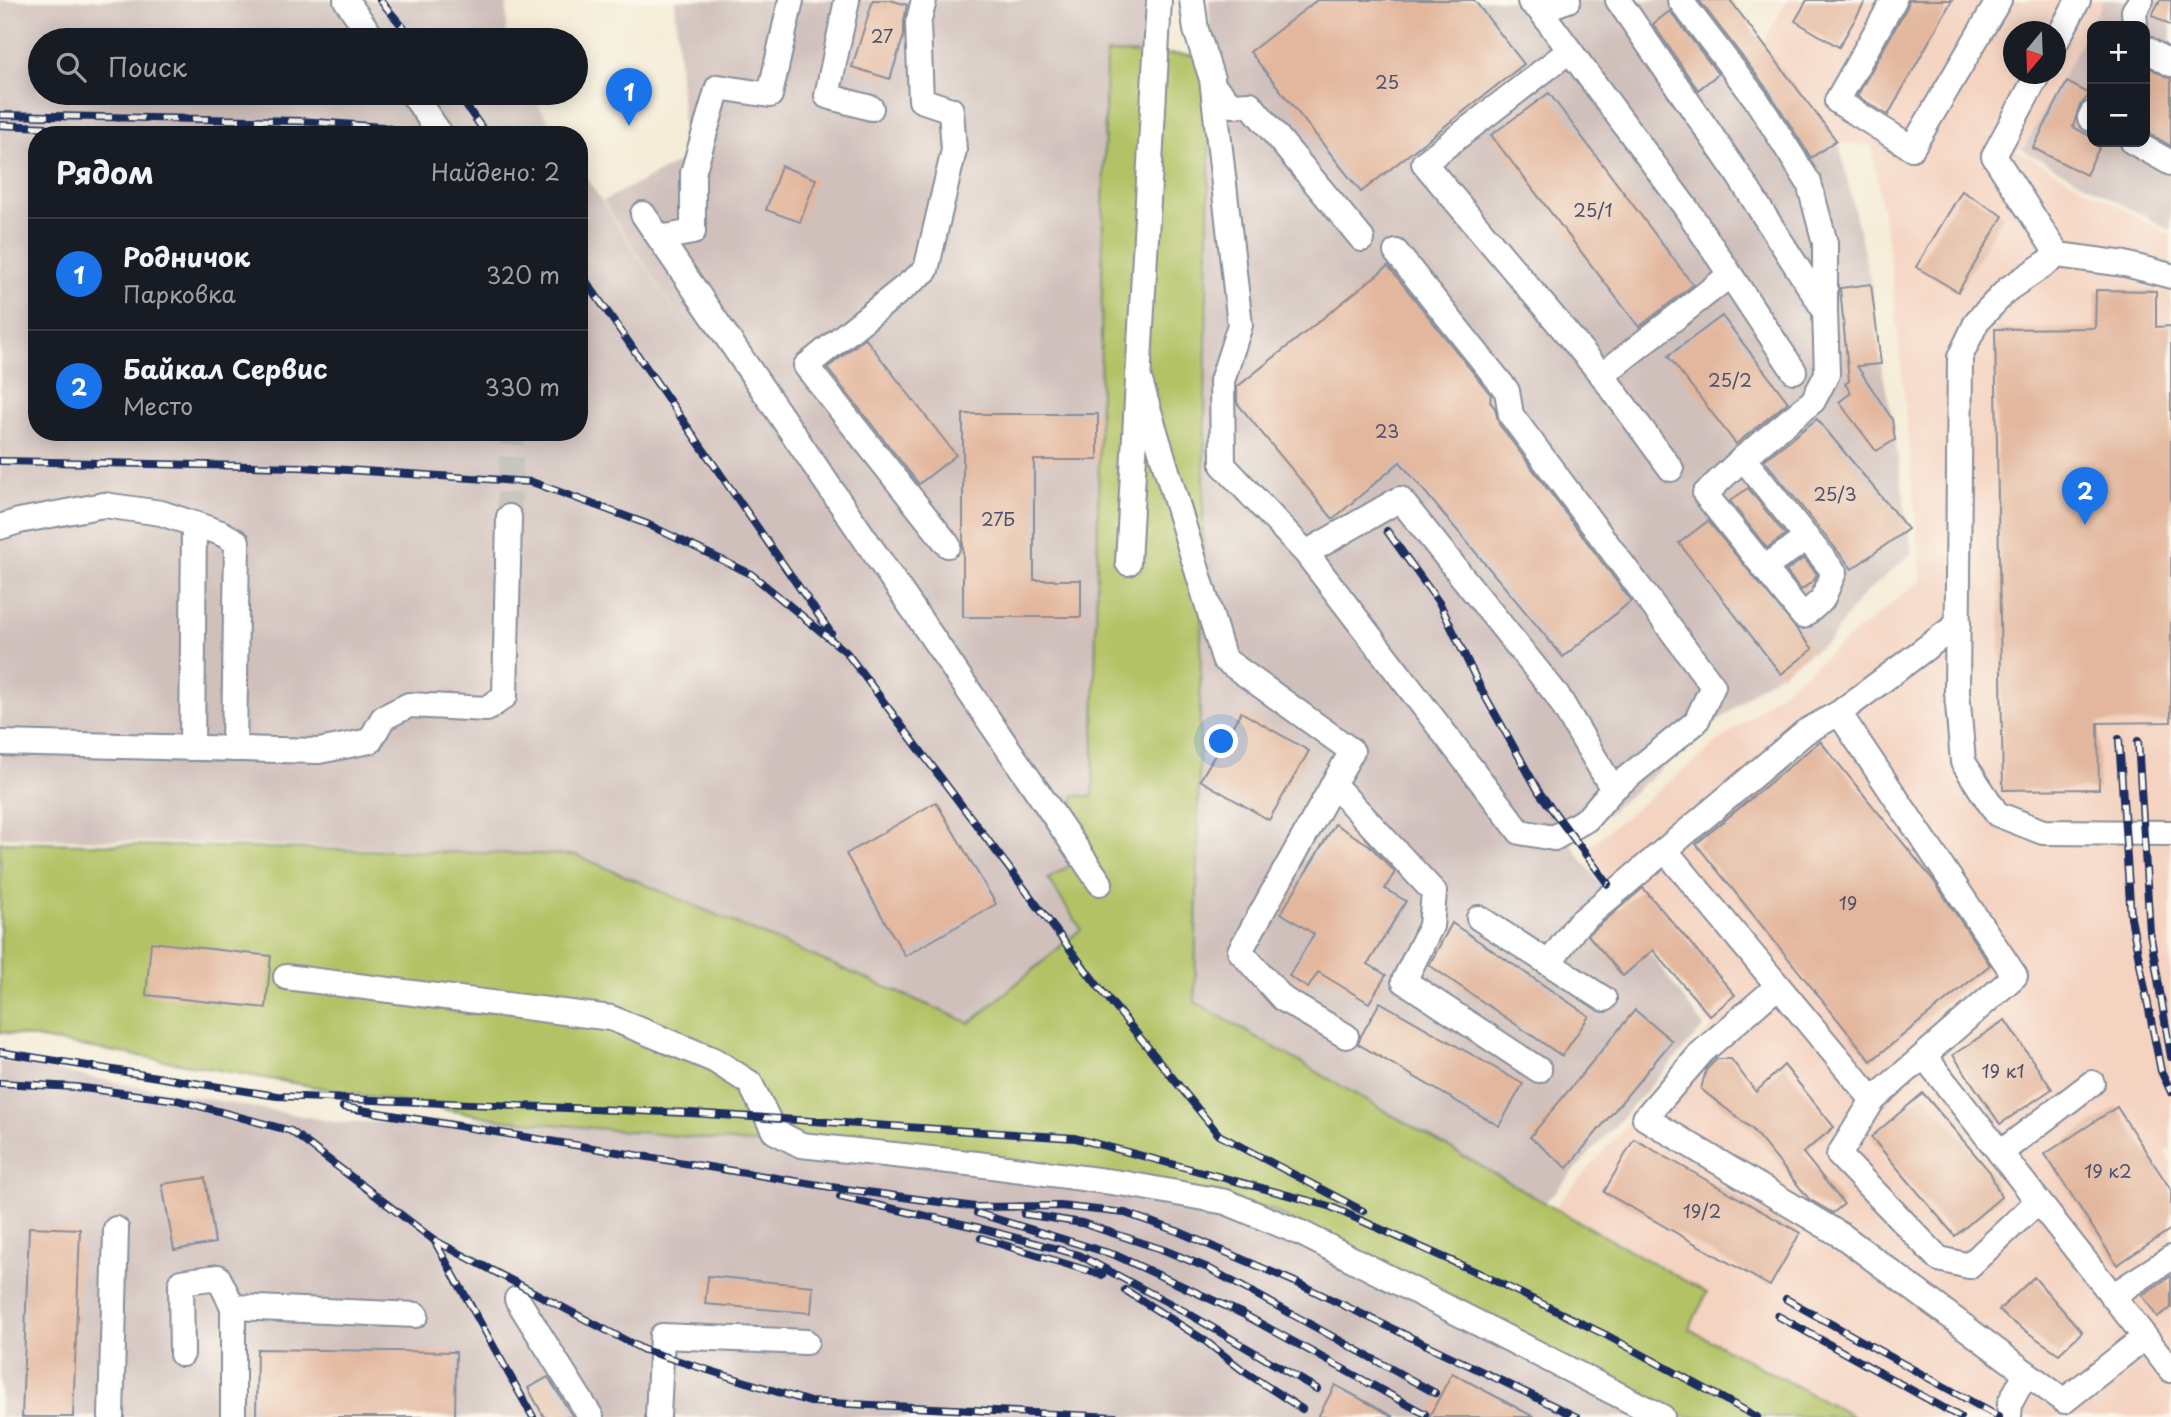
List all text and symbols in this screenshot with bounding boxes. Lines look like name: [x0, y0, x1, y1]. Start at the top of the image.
north arrow: [2003, 21, 2066, 84]
map controls: [2087, 21, 2150, 147]
button: +: [2087, 21, 2150, 84]
house number: 27: [871, 22, 893, 49]
search box: [28, 28, 588, 105]
text: Поиск: [108, 47, 187, 86]
icon: search: [52, 48, 90, 86]
pin: 1: [606, 68, 652, 126]
house number: 25: [1375, 68, 1399, 95]
button: −: [2087, 84, 2150, 147]
text: Рядом: [56, 149, 154, 194]
text: Найдено: 2: [431, 154, 560, 189]
house number: 25/1: [1573, 196, 1613, 223]
text: Родничок: [123, 237, 250, 276]
text: 1: [74, 257, 85, 292]
text: 320 m: [486, 257, 560, 292]
text: Парковка: [123, 276, 236, 311]
text: Байкал Сервис: [123, 349, 328, 388]
house number: 25/2: [1708, 366, 1752, 393]
text: 2: [71, 369, 87, 404]
text: 330 m: [484, 369, 560, 404]
text: Место: [123, 388, 193, 423]
house number: 23: [1375, 417, 1399, 444]
pin: 2: [2062, 467, 2108, 525]
house number: 25/3: [1813, 480, 1857, 507]
house number: 27Б: [981, 505, 1015, 532]
your location: [1204, 724, 1238, 758]
house number: 19: [1839, 889, 1857, 916]
house number: 19 к1: [1982, 1057, 2024, 1084]
house number: 19 к2: [2084, 1157, 2132, 1184]
house number: 19/2: [1683, 1197, 1721, 1224]

